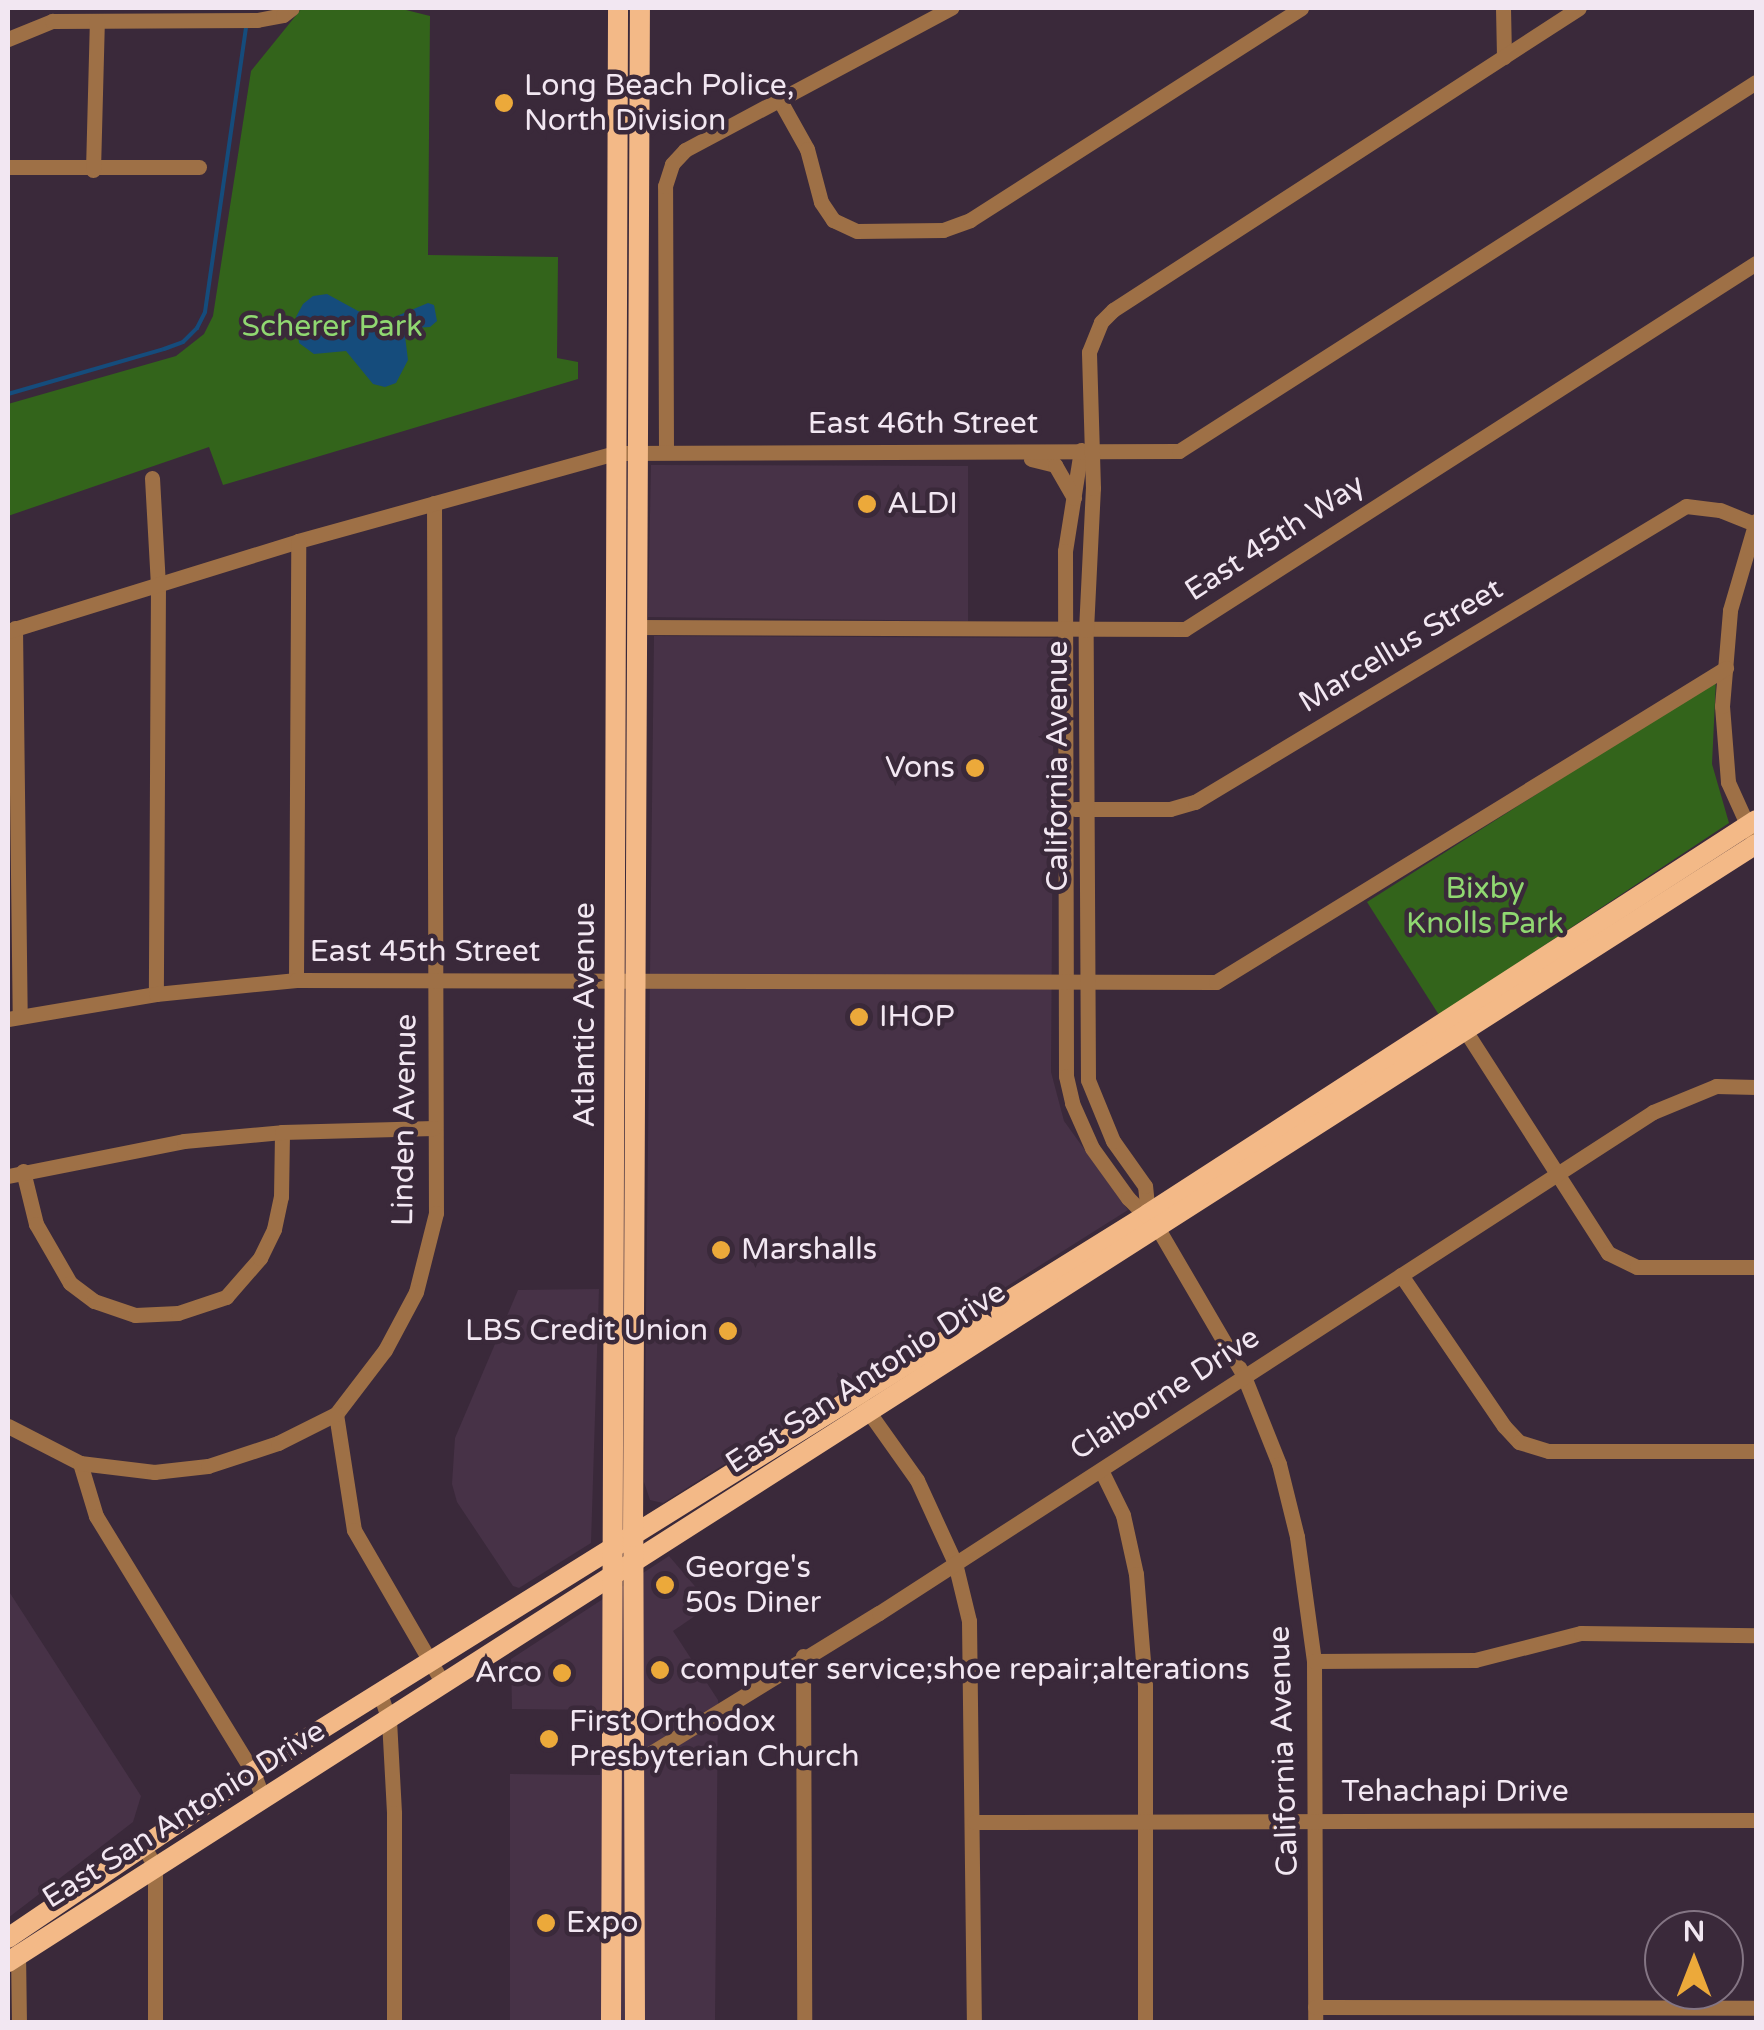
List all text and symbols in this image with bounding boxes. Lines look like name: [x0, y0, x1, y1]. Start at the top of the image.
place label: Long Beach Police, North Division: [524, 68, 795, 138]
marker: Long Beach Police, North Division: [493, 92, 515, 114]
park label: Scherer Park: [241, 309, 423, 345]
street label: East 46th Street: [808, 406, 1038, 442]
street label: East 45th Way: [1179, 467, 1371, 609]
place label: ALDI: [887, 486, 958, 522]
marker: ALDI: [856, 493, 878, 515]
street label: Marcellus Street: [1293, 571, 1509, 721]
street label: California Avenue: [1040, 641, 1076, 891]
place label: Vons: [885, 750, 955, 786]
marker: Vons: [964, 757, 986, 779]
park label: Bixby Knolls Park: [1406, 871, 1564, 942]
street label: Atlantic Avenue: [567, 902, 603, 1128]
street label: East 45th Street: [310, 934, 540, 970]
place label: IHOP: [879, 999, 955, 1035]
marker: IHOP: [848, 1006, 870, 1028]
street label: Linden Avenue: [385, 1014, 425, 1226]
place label: Marshalls: [741, 1232, 877, 1268]
marker: Marshalls: [710, 1239, 732, 1261]
street label: East San Antonio Drive: [719, 1274, 1013, 1482]
place label: LBS Credit Union: [465, 1313, 708, 1349]
street label: Claiborne Drive: [1064, 1319, 1266, 1469]
marker: LBS Credit Union: [717, 1320, 739, 1342]
place label: George's 50s Diner: [685, 1550, 821, 1620]
marker: George's 50s Diner: [654, 1574, 676, 1596]
street label: California Avenue: [1262, 1625, 1306, 1877]
place label: computer service;shoe repair;alterations: [680, 1652, 1250, 1688]
place label: Arco: [475, 1655, 542, 1691]
marker: computer service;shoe repair;alterations: [649, 1659, 671, 1681]
marker: Arco: [551, 1662, 573, 1684]
place label: First Orthodox Presbyterian Church: [569, 1704, 859, 1774]
street label: East San Antonio Drive: [36, 1713, 332, 1917]
marker: First Orthodox Presbyterian Church: [538, 1728, 560, 1750]
street label: Tehachapi Drive: [1341, 1774, 1569, 1810]
place label: Expo: [566, 1905, 639, 1941]
north arrow: [1644, 1910, 1744, 2010]
marker: Expo: [535, 1912, 557, 1934]
text: N: [1683, 1915, 1705, 1949]

